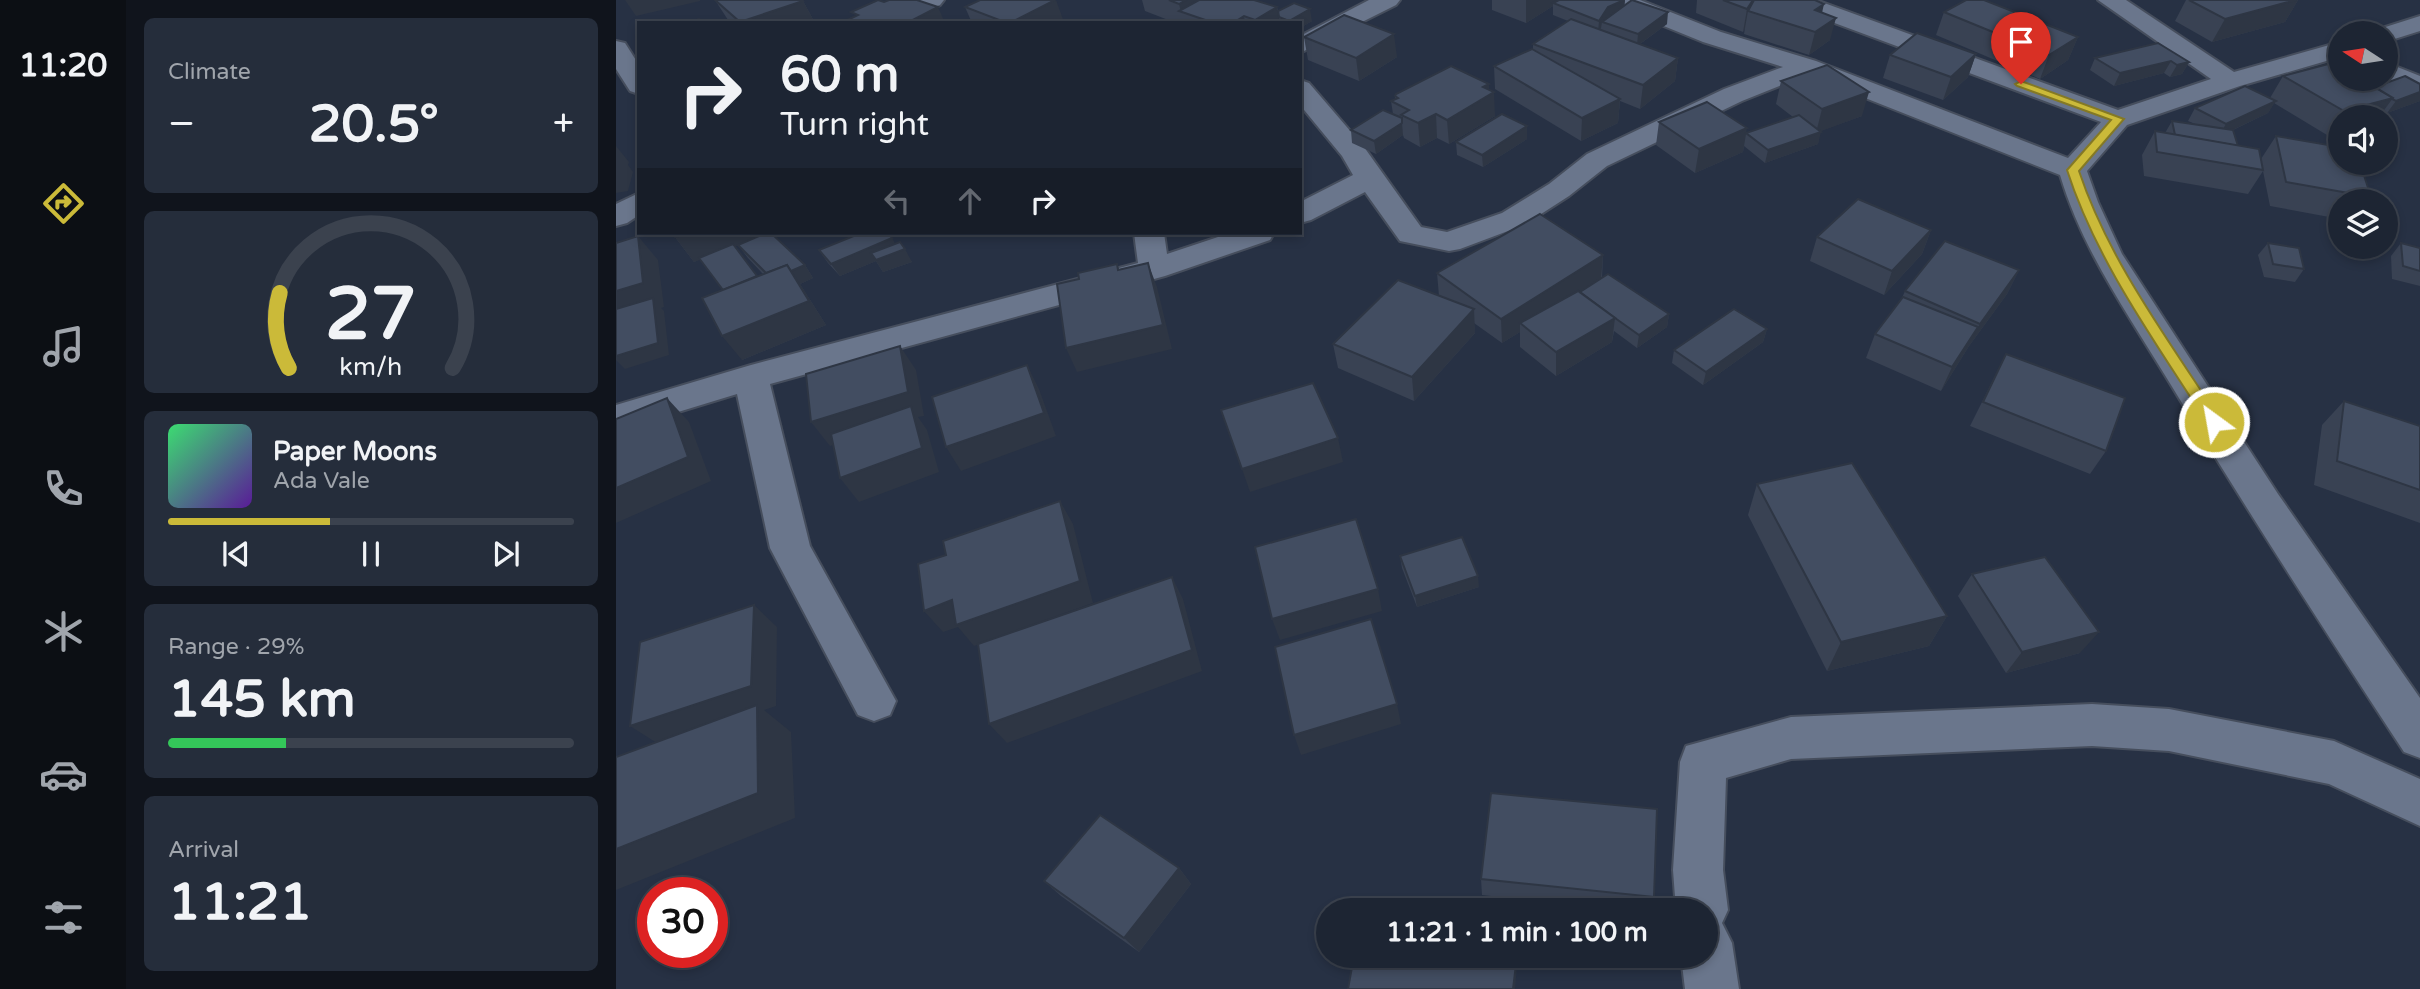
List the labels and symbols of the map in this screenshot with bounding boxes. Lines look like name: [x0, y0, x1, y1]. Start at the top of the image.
pin: [1991, 12.0, 2051, 84]
north arrow: [2328, 21, 2398, 91]
position arrow: [2177, 385, 2251, 459]
speed limit sign: 30: [637, 877, 728, 968]

